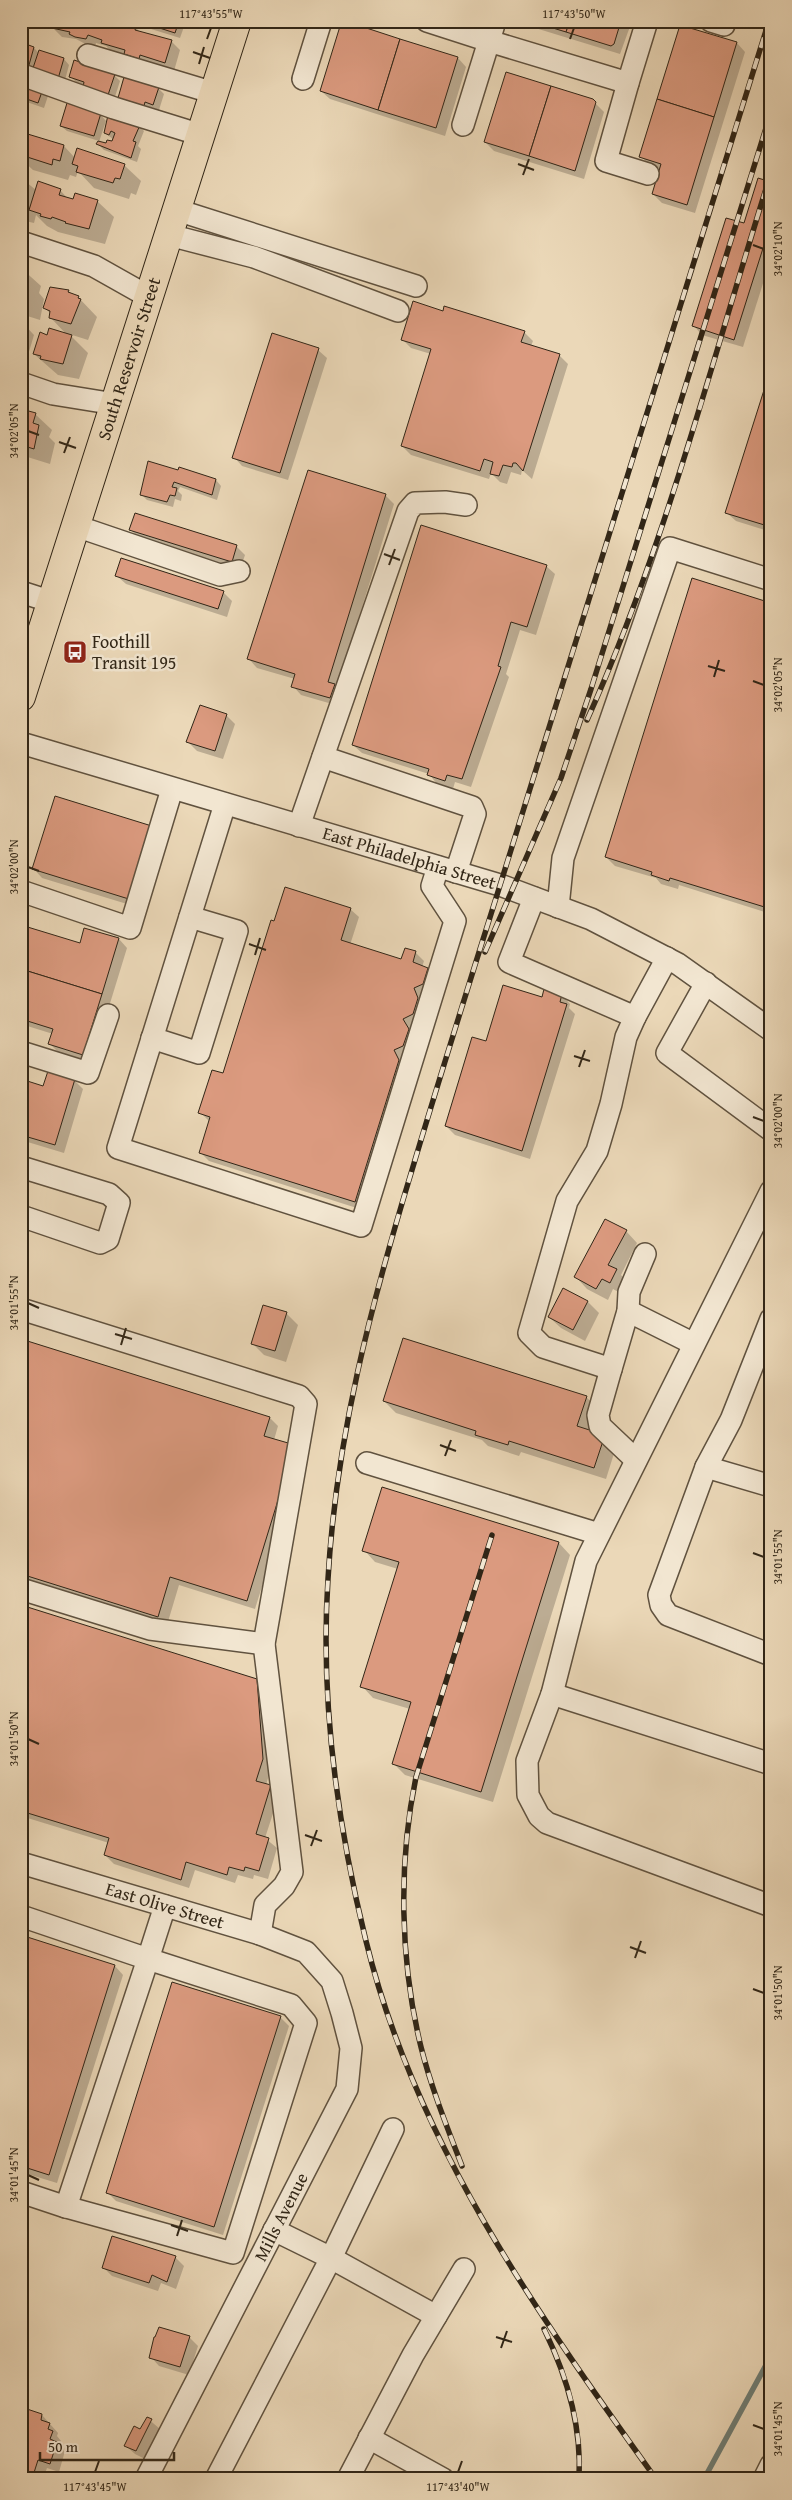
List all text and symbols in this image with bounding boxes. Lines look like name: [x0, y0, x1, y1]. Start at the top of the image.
text: 117°43'55"W: [179, 5, 243, 22]
text: 117°43'50"W: [542, 5, 606, 22]
text: 34°02'10"N: [769, 221, 786, 277]
street label: South Reservoir Street: [90, 273, 167, 444]
text: 34°02'05"N: [5, 403, 22, 459]
place label: Foothill Transit 195: [92, 628, 176, 676]
bus stop icon: Foothill Transit 195: [62, 639, 88, 665]
text: 34°02'05"N: [769, 657, 786, 713]
street label: East Philadelphia Street: [319, 819, 500, 896]
text: 34°02'00"N: [5, 839, 22, 895]
text: 34°02'00"N: [769, 1093, 786, 1149]
text: 34°01'55"N: [5, 1275, 22, 1331]
text: 34°01'55"N: [769, 1529, 786, 1585]
text: 34°01'50"N: [5, 1711, 22, 1767]
street label: East Olive Street: [102, 1875, 228, 1936]
text: 34°01'50"N: [769, 1965, 786, 2021]
text: 34°01'45"N: [5, 2147, 22, 2203]
street label: Mills Avenue: [247, 2168, 314, 2266]
text: 34°01'45"N: [769, 2401, 786, 2457]
scale bar: [40, 2430, 174, 2462]
text: 50 m: [48, 2436, 79, 2457]
text: 117°43'45"W: [63, 2478, 127, 2495]
text: 117°43'40"W: [426, 2478, 490, 2495]

